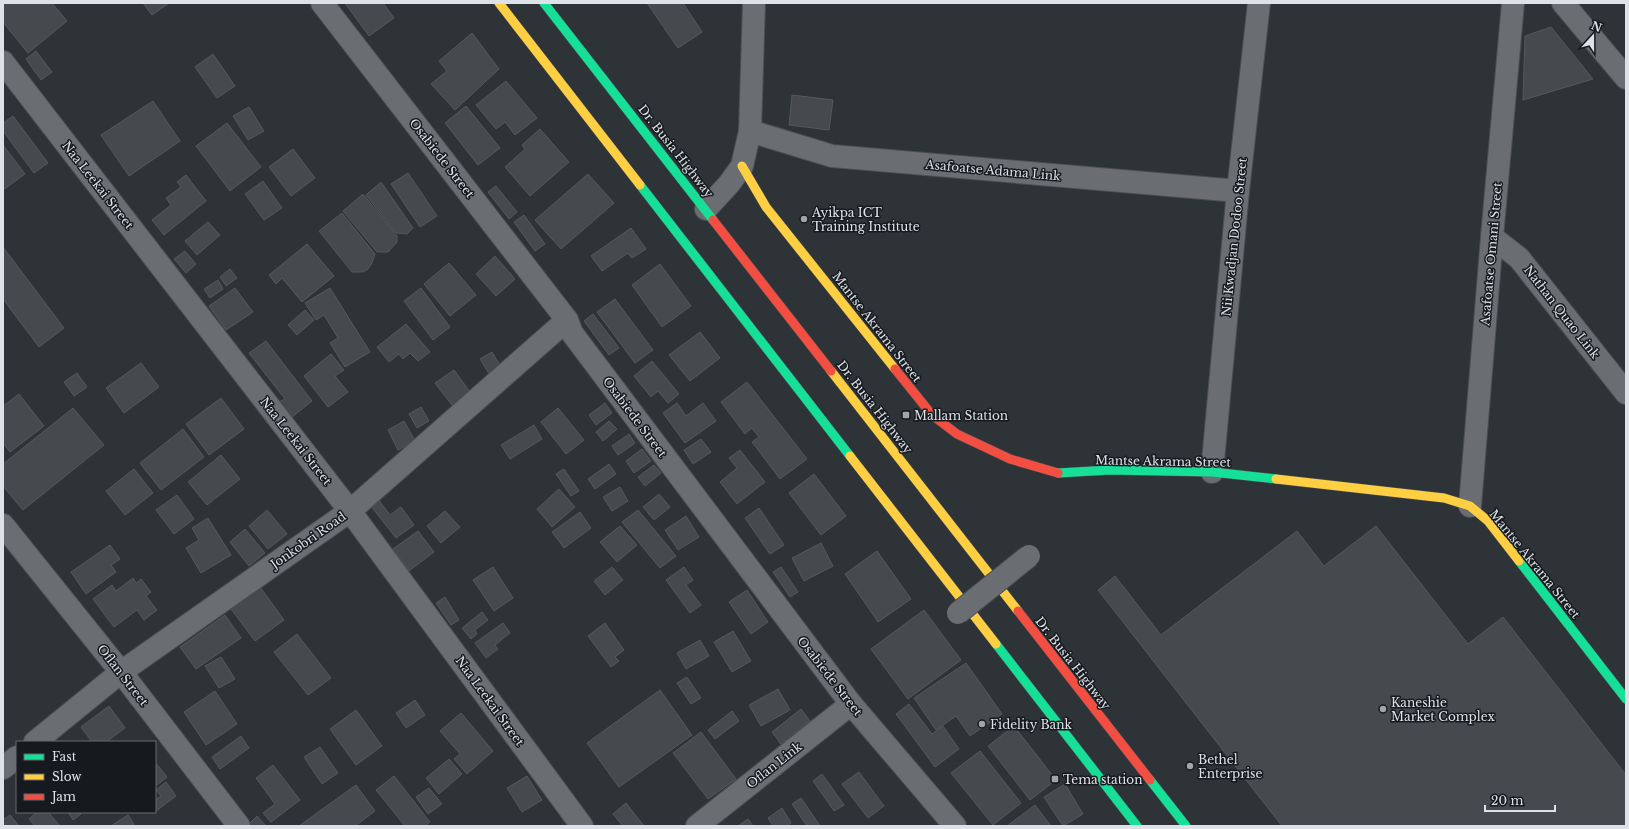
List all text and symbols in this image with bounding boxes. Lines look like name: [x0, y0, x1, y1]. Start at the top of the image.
north arrow: [1573, 16, 1613, 56]
text: N: [1589, 18, 1605, 35]
street label: Dr. Busia Highway: [635, 102, 717, 201]
street label: Osabiede Street: [406, 115, 478, 201]
street label: Naa Leekai Street: [59, 138, 137, 232]
street label: Nii Kwadjan Dodoo Street: [1218, 156, 1250, 317]
street label: Asafoatse Adama Link: [924, 157, 1062, 183]
street label: Asafoatse Omani Street: [1477, 181, 1505, 327]
place label: Ayikpa ICT Training Institute: [811, 205, 920, 234]
marker: Ayikpa ICT Training Institute: [799, 214, 809, 224]
street label: Nathan Quao Link: [1521, 262, 1603, 362]
street label: Mantse Akrama Street: [829, 269, 925, 385]
street label: Dr. Busia Highway: [834, 358, 916, 457]
street label: Osabiede Street: [600, 374, 670, 460]
street label: Naa Leekai Street: [257, 394, 335, 488]
place label: Mallam Station: [914, 408, 1008, 423]
marker: Mallam Station: [901, 410, 911, 420]
street label: Mantse Akrama Street: [1095, 452, 1231, 470]
street label: Mantse Akrama Street: [1486, 507, 1584, 622]
street label: Jonkobri Road: [266, 509, 348, 573]
street label: Dr. Busia Highway: [1032, 614, 1114, 713]
street label: Osabiede Street: [794, 633, 866, 719]
street label: Oflan Street: [94, 641, 152, 709]
street label: Naa Leekai Street: [452, 653, 528, 749]
place label: Kaneshie Market Complex: [1391, 695, 1495, 724]
marker: Kaneshie Market Complex: [1378, 704, 1388, 714]
place label: Fidelity Bank: [990, 717, 1073, 732]
marker: Fidelity Bank: [977, 719, 987, 729]
street label: Oflan Link: [743, 738, 805, 791]
legend: [16, 741, 156, 813]
text: Fast: [52, 749, 77, 764]
place label: Bethel Enterprise: [1198, 752, 1263, 781]
marker: Bethel Enterprise: [1185, 761, 1195, 771]
text: Slow: [52, 769, 82, 784]
place label: Tema station: [1063, 772, 1142, 787]
marker: Tema station: [1050, 774, 1060, 784]
scale bar: [1485, 787, 1555, 813]
text: Jam: [50, 789, 76, 804]
text: 20 m: [1491, 793, 1523, 808]

